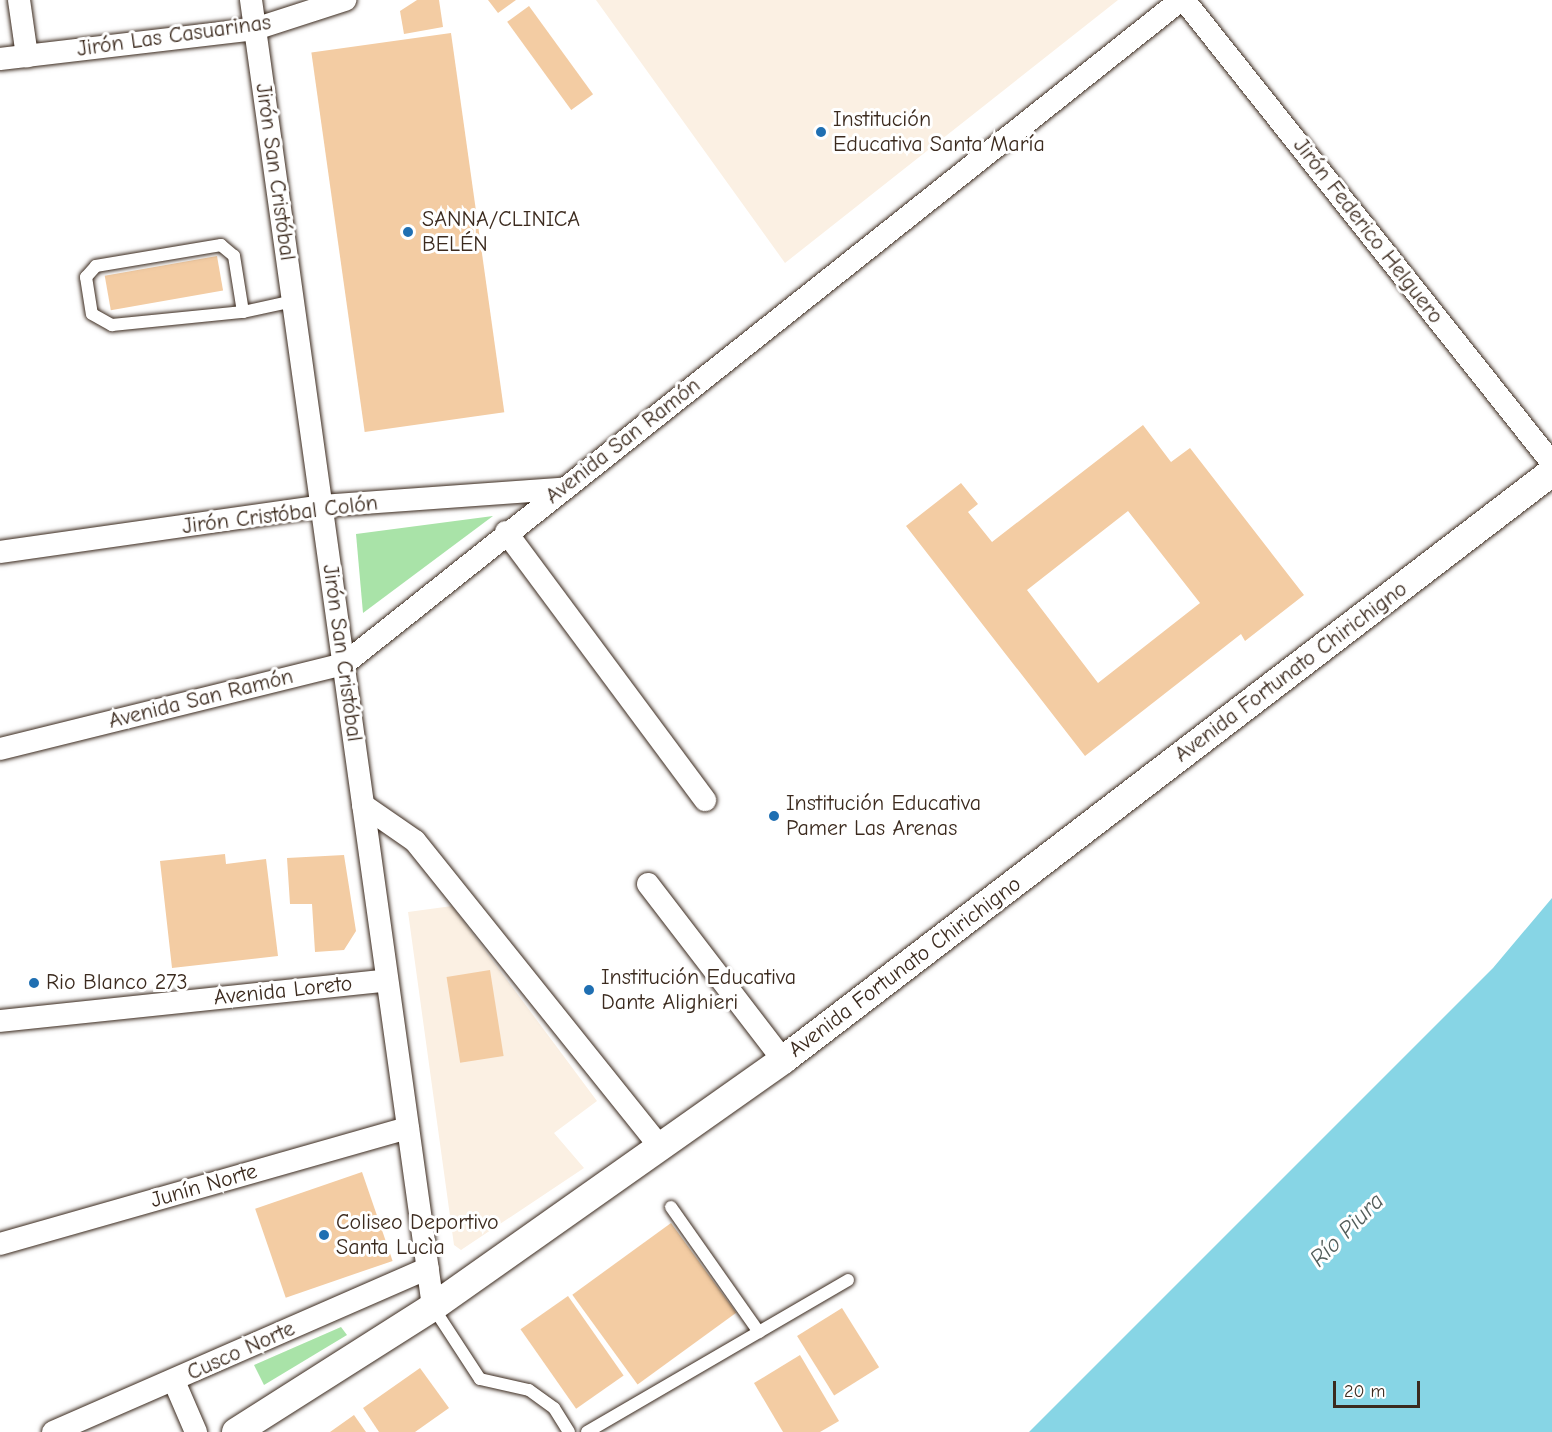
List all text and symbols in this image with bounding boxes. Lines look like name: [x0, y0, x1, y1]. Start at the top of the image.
street label: Jirón Las Casuarinas: [75, 9, 273, 63]
street label: Jirón San Cristóbal: [249, 82, 301, 262]
place label: Institución Educativa Santa María: [833, 106, 1045, 158]
marker: Institución Educativa Santa María: [814, 125, 828, 139]
street label: Jirón Federico Helguero: [1287, 133, 1449, 329]
place label: SANNA/CLINICA BELÉN: [422, 206, 580, 258]
marker: SANNA/CLINICA BELÉN: [399, 223, 417, 241]
street label: Avenida San Ramón: [540, 372, 706, 510]
street label: Jirón Cristóbal Colón: [181, 490, 379, 540]
street label: Jirón San Cristóbal: [316, 563, 368, 743]
street label: Avenida Fortunato Chirichigno: [1169, 576, 1413, 768]
street label: Avenida San Ramón: [106, 663, 296, 735]
place label: Institución Educativa Pamer Las Arenas: [786, 790, 981, 842]
marker: Institución Educativa Pamer Las Arenas: [767, 809, 781, 823]
street label: Avenida Fortunato Chirichigno: [783, 871, 1027, 1063]
place label: Institución Educativa Dante Alighieri: [601, 964, 796, 1016]
place label: Rio Blanco 273: [46, 970, 188, 996]
street label: Avenida Loreto: [213, 971, 353, 1011]
marker: Rio Blanco 273: [27, 976, 41, 990]
marker: Institución Educativa Dante Alighieri: [582, 983, 596, 997]
street label: Junín Norte: [148, 1158, 260, 1214]
water label: Río Piura: [1304, 1187, 1390, 1273]
place label: Coliseo Deportivo Santa Lucìa: [336, 1209, 499, 1260]
marker: Coliseo Deportivo Santa Lucìa: [317, 1228, 331, 1242]
street label: Cusco Norte: [183, 1316, 299, 1386]
scale bar: [1336, 1369, 1423, 1407]
text: 20 m: [1344, 1381, 1385, 1402]

